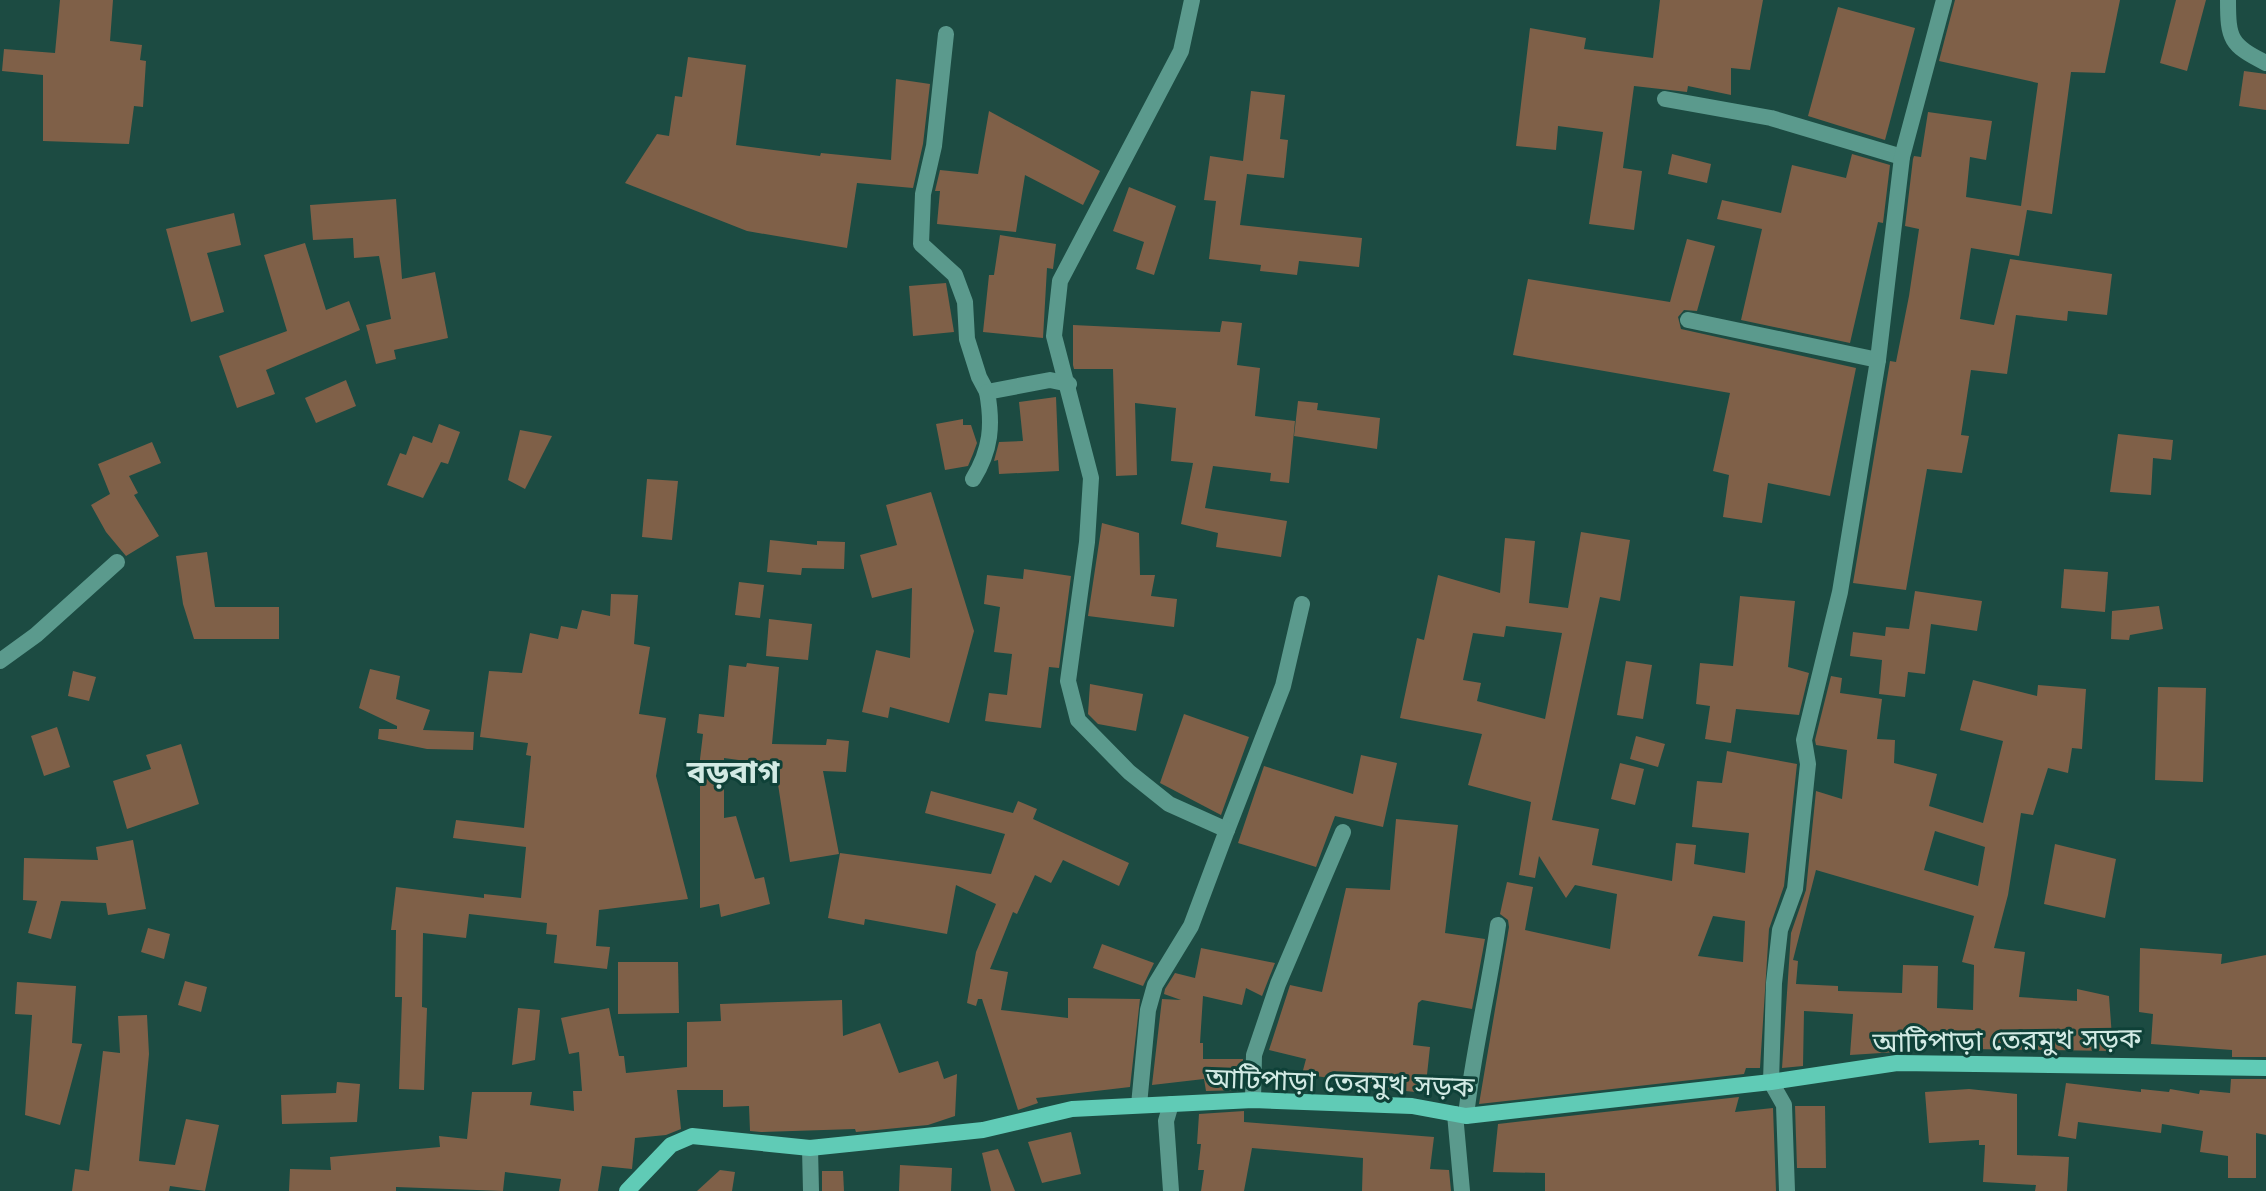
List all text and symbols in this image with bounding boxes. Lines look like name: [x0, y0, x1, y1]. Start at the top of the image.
district label: বড়বাগ: [686, 749, 780, 795]
street label: আটিপাড়া তেরমুখ সড়ক: [1871, 1018, 2142, 1063]
street label: আটিপাড়া তেরমুখ সড়ক: [1204, 1057, 1476, 1108]

